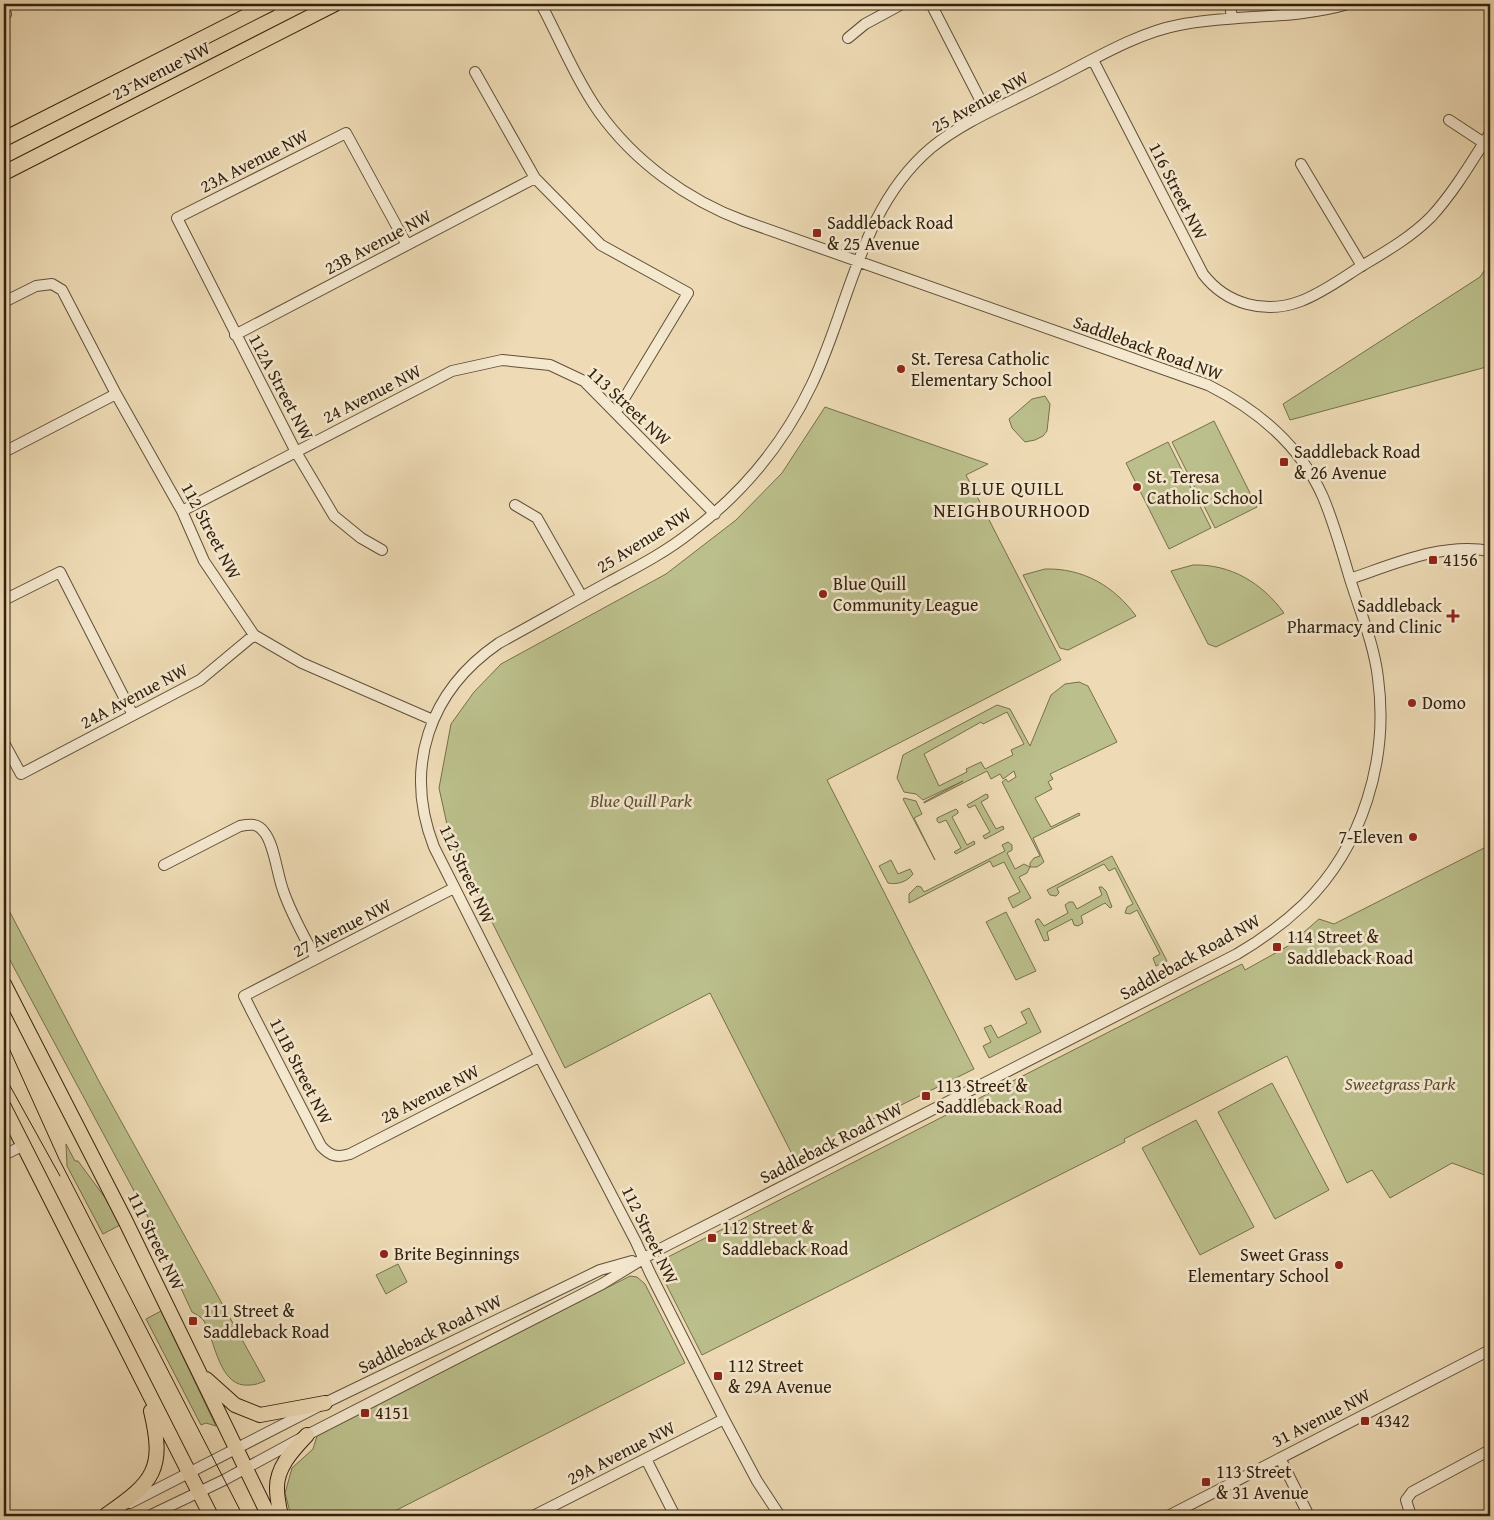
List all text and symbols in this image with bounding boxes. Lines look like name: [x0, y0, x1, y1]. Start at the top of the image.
street label: 23 Avenue NW: [107, 34, 215, 107]
street label: 25 Avenue NW: [926, 63, 1034, 139]
street label: 23A Avenue NW: [195, 121, 313, 199]
street label: 116 Street NW: [1142, 137, 1215, 245]
street label: 23B Avenue NW: [319, 202, 437, 281]
place label: Saddleback Road & 25 Avenue: [827, 209, 954, 257]
marker: Saddleback Road & 25 Avenue: [811, 227, 823, 239]
street label: Saddleback Road NW: [1070, 308, 1227, 387]
street label: 112A Street NW: [242, 329, 321, 446]
place label: St. Teresa Catholic Elementary School: [911, 345, 1052, 393]
street label: 24 Avenue NW: [318, 357, 426, 430]
street label: 113 Street NW: [581, 359, 678, 452]
marker: St. Teresa Catholic Elementary School: [895, 363, 907, 375]
place label: Saddleback Road & 26 Avenue: [1294, 438, 1421, 486]
marker: Saddleback Road & 26 Avenue: [1278, 456, 1290, 468]
place label: St. Teresa Catholic School: [1147, 463, 1263, 511]
district label: BLUE QUILL NEIGHBOURHOOD: [933, 474, 1091, 524]
street label: 112 Street NW: [175, 477, 249, 585]
marker: St. Teresa Catholic School: [1131, 481, 1143, 493]
street label: 25 Avenue NW: [591, 499, 697, 580]
place label: 4156: [1443, 546, 1478, 573]
marker: 4156: [1427, 554, 1439, 566]
place label: Blue Quill Community League: [833, 570, 978, 618]
marker: Blue Quill Community League: [817, 588, 829, 600]
place label: Saddleback Pharmacy and Clinic: [1287, 592, 1443, 640]
marker: Saddleback Pharmacy and Clinic: [1446, 609, 1460, 623]
street label: 24A Avenue NW: [75, 655, 193, 735]
place label: Domo: [1422, 689, 1466, 716]
marker: Domo: [1406, 697, 1418, 709]
park label: Blue Quill Park: [589, 787, 693, 814]
street label: 112 Street NW: [433, 820, 502, 928]
place label: 7-Eleven: [1338, 823, 1403, 850]
marker: 7-Eleven: [1407, 831, 1419, 843]
street label: 27 Avenue NW: [288, 891, 396, 964]
street label: Saddleback Road NW: [1114, 906, 1266, 1007]
place label: 114 Street & Saddleback Road: [1287, 923, 1414, 971]
marker: 114 Street & Saddleback Road: [1271, 941, 1283, 953]
street label: 111B Street NW: [263, 1013, 340, 1130]
street label: 28 Avenue NW: [376, 1057, 484, 1130]
park label: Sweetgrass Park: [1344, 1070, 1456, 1097]
place label: 113 Street & Saddleback Road: [936, 1072, 1063, 1120]
marker: 113 Street & Saddleback Road: [920, 1090, 932, 1102]
street label: Saddleback Road NW: [755, 1094, 908, 1190]
street label: 112 Street NW: [615, 1181, 686, 1289]
street label: 111 Street NW: [121, 1187, 192, 1295]
place label: 112 Street & Saddleback Road: [722, 1214, 849, 1262]
marker: 112 Street & Saddleback Road: [706, 1232, 718, 1244]
place label: Brite Beginnings: [394, 1240, 520, 1267]
place label: Sweet Grass Elementary School: [1188, 1241, 1329, 1289]
marker: Brite Beginnings: [378, 1248, 390, 1260]
marker: Sweet Grass Elementary School: [1333, 1259, 1345, 1271]
street label: Saddleback Road NW: [353, 1287, 507, 1380]
place label: 111 Street & Saddleback Road: [203, 1297, 330, 1345]
marker: 111 Street & Saddleback Road: [187, 1315, 199, 1327]
place label: 112 Street & 29A Avenue: [728, 1352, 832, 1400]
marker: 112 Street & 29A Avenue: [712, 1370, 724, 1382]
street label: 31 Avenue NW: [1267, 1381, 1375, 1454]
place label: 4151: [375, 1399, 410, 1426]
marker: 4151: [359, 1407, 371, 1419]
place label: 4342: [1375, 1407, 1410, 1434]
street label: 29A Avenue NW: [562, 1413, 680, 1491]
marker: 4342: [1359, 1415, 1371, 1427]
place label: 113 Street & 31 Avenue: [1216, 1458, 1309, 1506]
marker: 113 Street & 31 Avenue: [1200, 1476, 1212, 1488]

